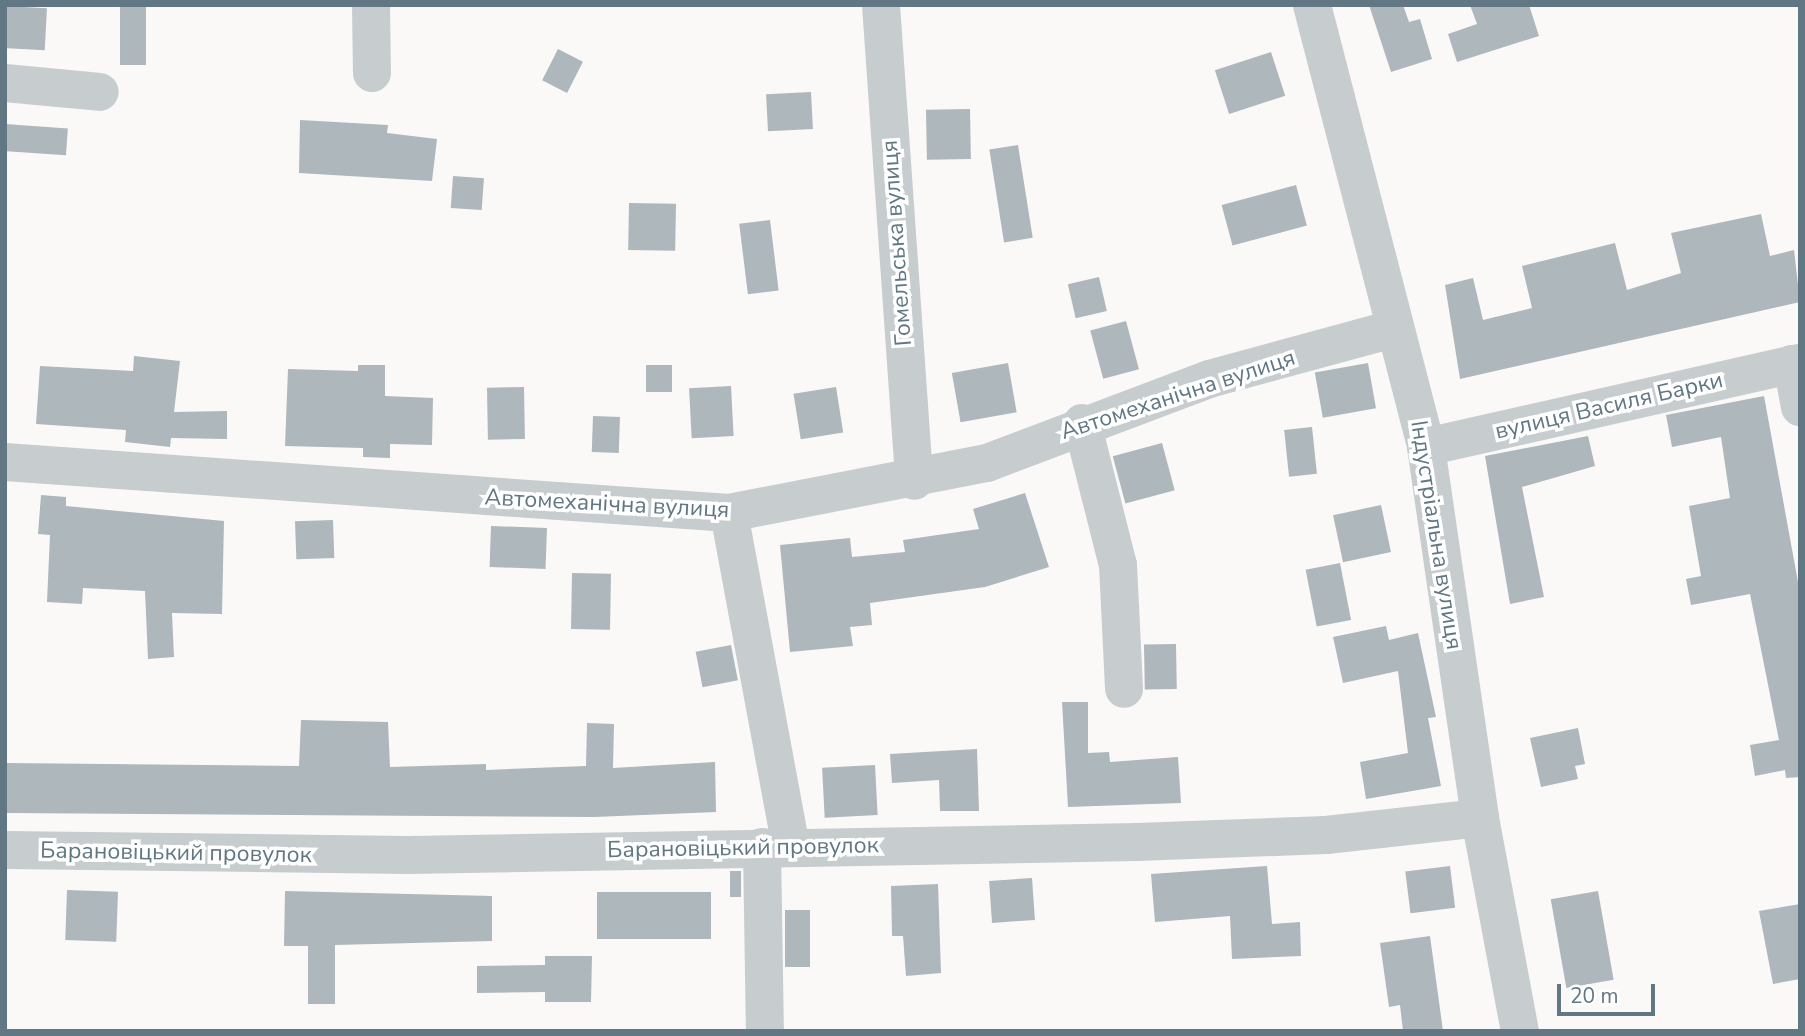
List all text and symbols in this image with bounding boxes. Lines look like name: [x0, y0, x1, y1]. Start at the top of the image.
street label: Гомельська вулиця: [876, 139, 918, 347]
street label: Автомеханічна вулиця: [1057, 344, 1299, 446]
street label: вулиця Василя Барки: [1492, 366, 1726, 446]
street label: Індустріальна вулиця: [1404, 418, 1468, 652]
street label: Автомеханічна вулиця: [484, 484, 730, 524]
street label: Барановіцький провулок: [607, 832, 879, 864]
street label: Барановіцький провулок: [40, 837, 312, 869]
scale bar: [1560, 970, 1658, 1014]
text: 20 m: [1570, 982, 1619, 1010]

